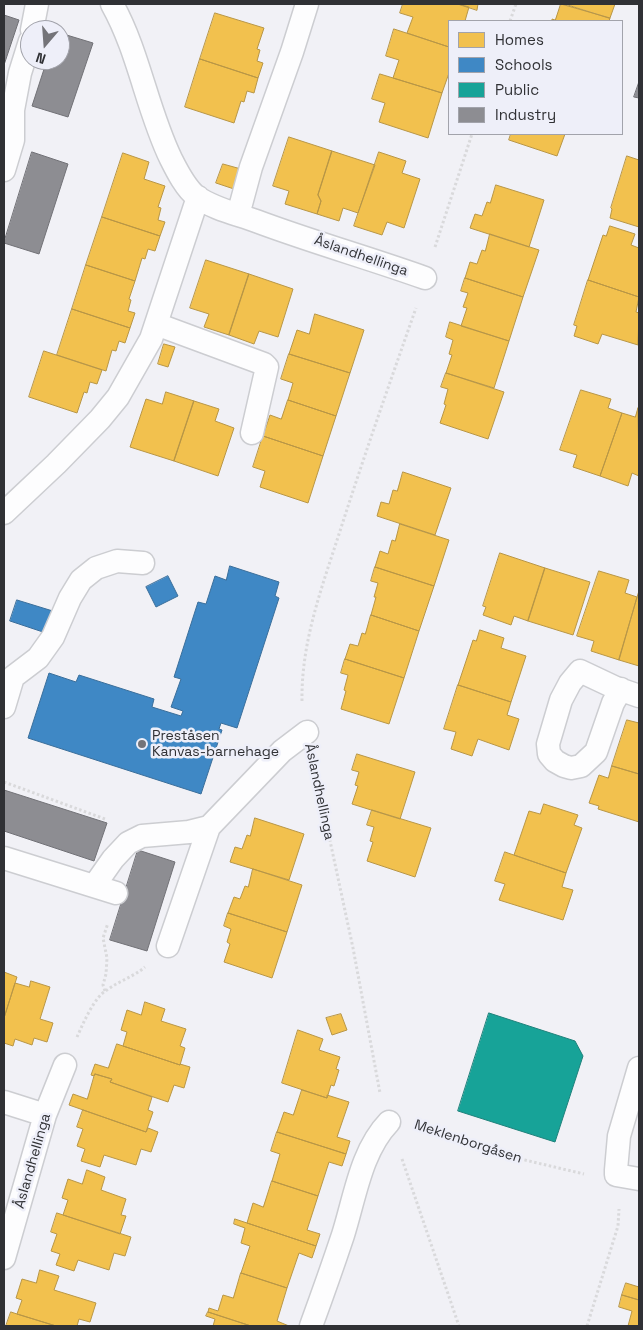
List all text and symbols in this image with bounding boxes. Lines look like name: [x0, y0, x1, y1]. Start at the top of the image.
north arrow: [20, 20, 70, 70]
legend: [448, 20, 623, 135]
text: Homes: [495, 30, 544, 49]
text: N: [33, 48, 48, 68]
text: Schools: [495, 55, 552, 74]
text: Public: [495, 80, 539, 99]
text: Industry: [495, 105, 556, 124]
street label: Åslandhellinga: [312, 232, 410, 280]
place label: Preståsen Kanvas-barnehage: [152, 728, 279, 760]
marker: Preståsen Kanvas-barnehage: [136, 738, 148, 750]
street label: Åslandhellinga: [301, 742, 337, 842]
street label: Åslandhellinga: [11, 1112, 55, 1210]
street label: Meklenborgåsen: [412, 1117, 524, 1167]

